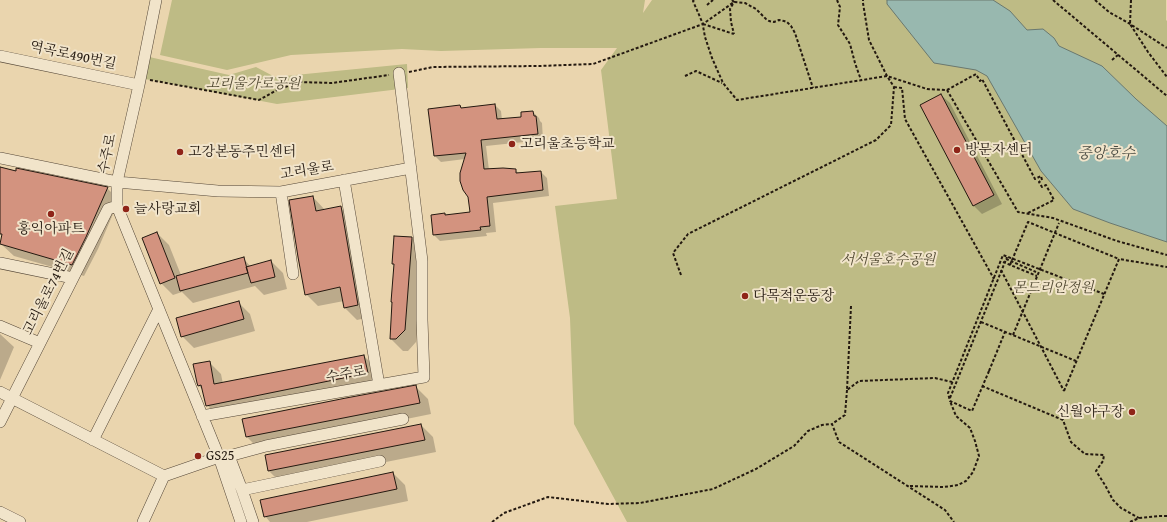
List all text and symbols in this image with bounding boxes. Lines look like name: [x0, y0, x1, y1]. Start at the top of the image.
street label: 역곡로490번길: [28, 39, 118, 73]
park label: 고리울가로공원: [206, 76, 300, 92]
street label: 수주로: [96, 132, 120, 176]
place label: 고리울초등학교: [520, 136, 615, 152]
marker: 고리울초등학교: [507, 139, 517, 149]
place label: 방문자센터: [965, 142, 1033, 158]
place label: 고강본동주민센터: [188, 144, 296, 160]
marker: 방문자센터: [952, 145, 962, 155]
water label: 중앙호수: [1077, 145, 1135, 163]
marker: 고강본동주민센터: [175, 147, 185, 157]
street label: 고리울로: [279, 158, 335, 184]
place label: 늘사랑교회: [134, 201, 202, 217]
marker: 늘사랑교회: [121, 204, 131, 214]
marker: 홍익아파트: [46, 209, 56, 219]
place label: 홍익아파트: [17, 221, 85, 237]
street label: 고리울로74번길: [20, 246, 78, 338]
park label: 서서울호수공원: [841, 252, 935, 268]
park label: 몬드리안정원: [1012, 280, 1094, 296]
place label: 다목적운동장: [753, 288, 834, 304]
marker: 다목적운동장: [740, 291, 750, 301]
street label: 수주로: [325, 363, 367, 387]
place label: 신월야구장: [1056, 404, 1124, 420]
marker: 신월야구장: [1127, 407, 1137, 417]
place label: GS25: [206, 448, 235, 464]
marker: GS25: [193, 451, 203, 461]

